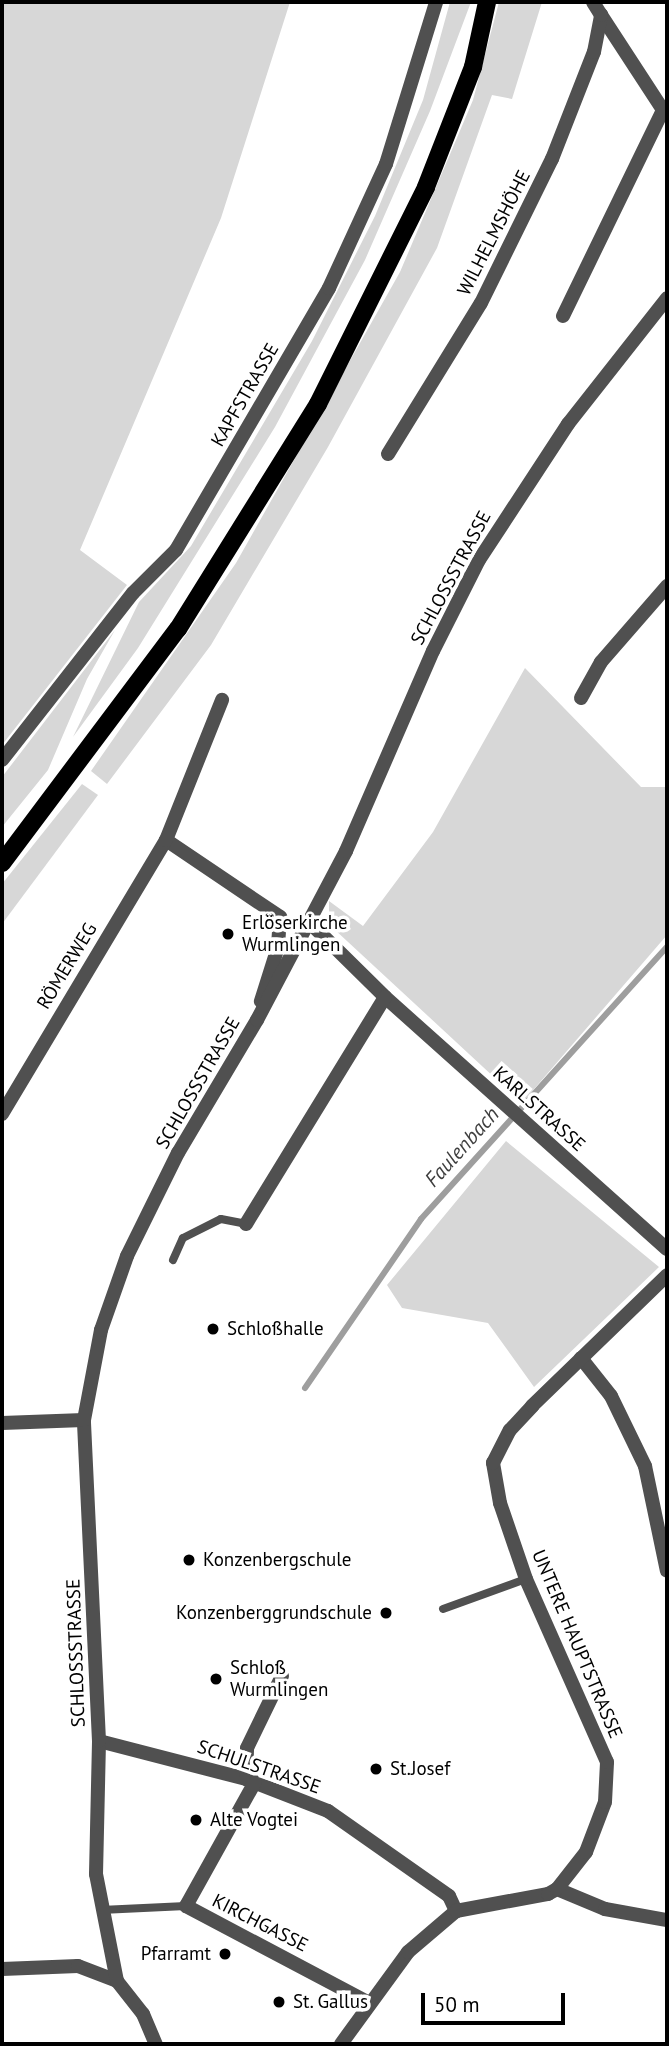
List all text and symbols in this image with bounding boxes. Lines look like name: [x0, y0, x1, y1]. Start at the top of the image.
street label: WILHELMSHÖHE: [453, 166, 535, 300]
street label: KAPFSTRASSE: [206, 339, 284, 451]
street label: SCHLOSSSTRASSE: [406, 507, 496, 649]
place label: Erlöserkirche Wurmlingen: [242, 912, 348, 956]
street label: RÖMERWEG: [32, 919, 102, 1013]
marker: Erlöserkirche Wurmlingen: [220, 926, 236, 942]
street label: SCHLOSSSTRASSE: [151, 1013, 245, 1153]
street label: KARLSTRASSE: [488, 1062, 590, 1156]
water label: Faulenbach: [420, 1102, 504, 1192]
place label: Schloßhalle: [227, 1318, 324, 1340]
marker: Schloßhalle: [205, 1321, 221, 1337]
street label: UNTERE HAUPTSTRASSE: [527, 1546, 627, 1742]
place label: Konzenbergschule: [203, 1549, 351, 1571]
marker: Konzenbergschule: [181, 1552, 197, 1568]
street label: SCHLOSSSTRASSE: [62, 1578, 90, 1728]
place label: Konzenberggrundschule: [176, 1602, 372, 1624]
marker: Konzenberggrundschule: [378, 1605, 394, 1621]
place label: Schloß Wurmlingen: [230, 1657, 328, 1701]
marker: Schloß Wurmlingen: [208, 1671, 224, 1687]
street label: SCHULSTRASSE: [194, 1735, 324, 1799]
place label: St.Josef: [390, 1758, 450, 1780]
marker: St.Josef: [368, 1761, 384, 1777]
place label: Alte Vogtei: [210, 1809, 299, 1831]
marker: Alte Vogtei: [188, 1812, 204, 1828]
street label: KIRCHGASSE: [208, 1889, 312, 1957]
place label: Pfarramt: [141, 1943, 211, 1965]
marker: Pfarramt: [217, 1946, 233, 1962]
scale bar: [424, 1980, 568, 2024]
place label: St. Gallus: [293, 1991, 369, 2013]
text: 50 m: [434, 1991, 480, 2018]
marker: St. Gallus: [271, 1994, 287, 2010]

